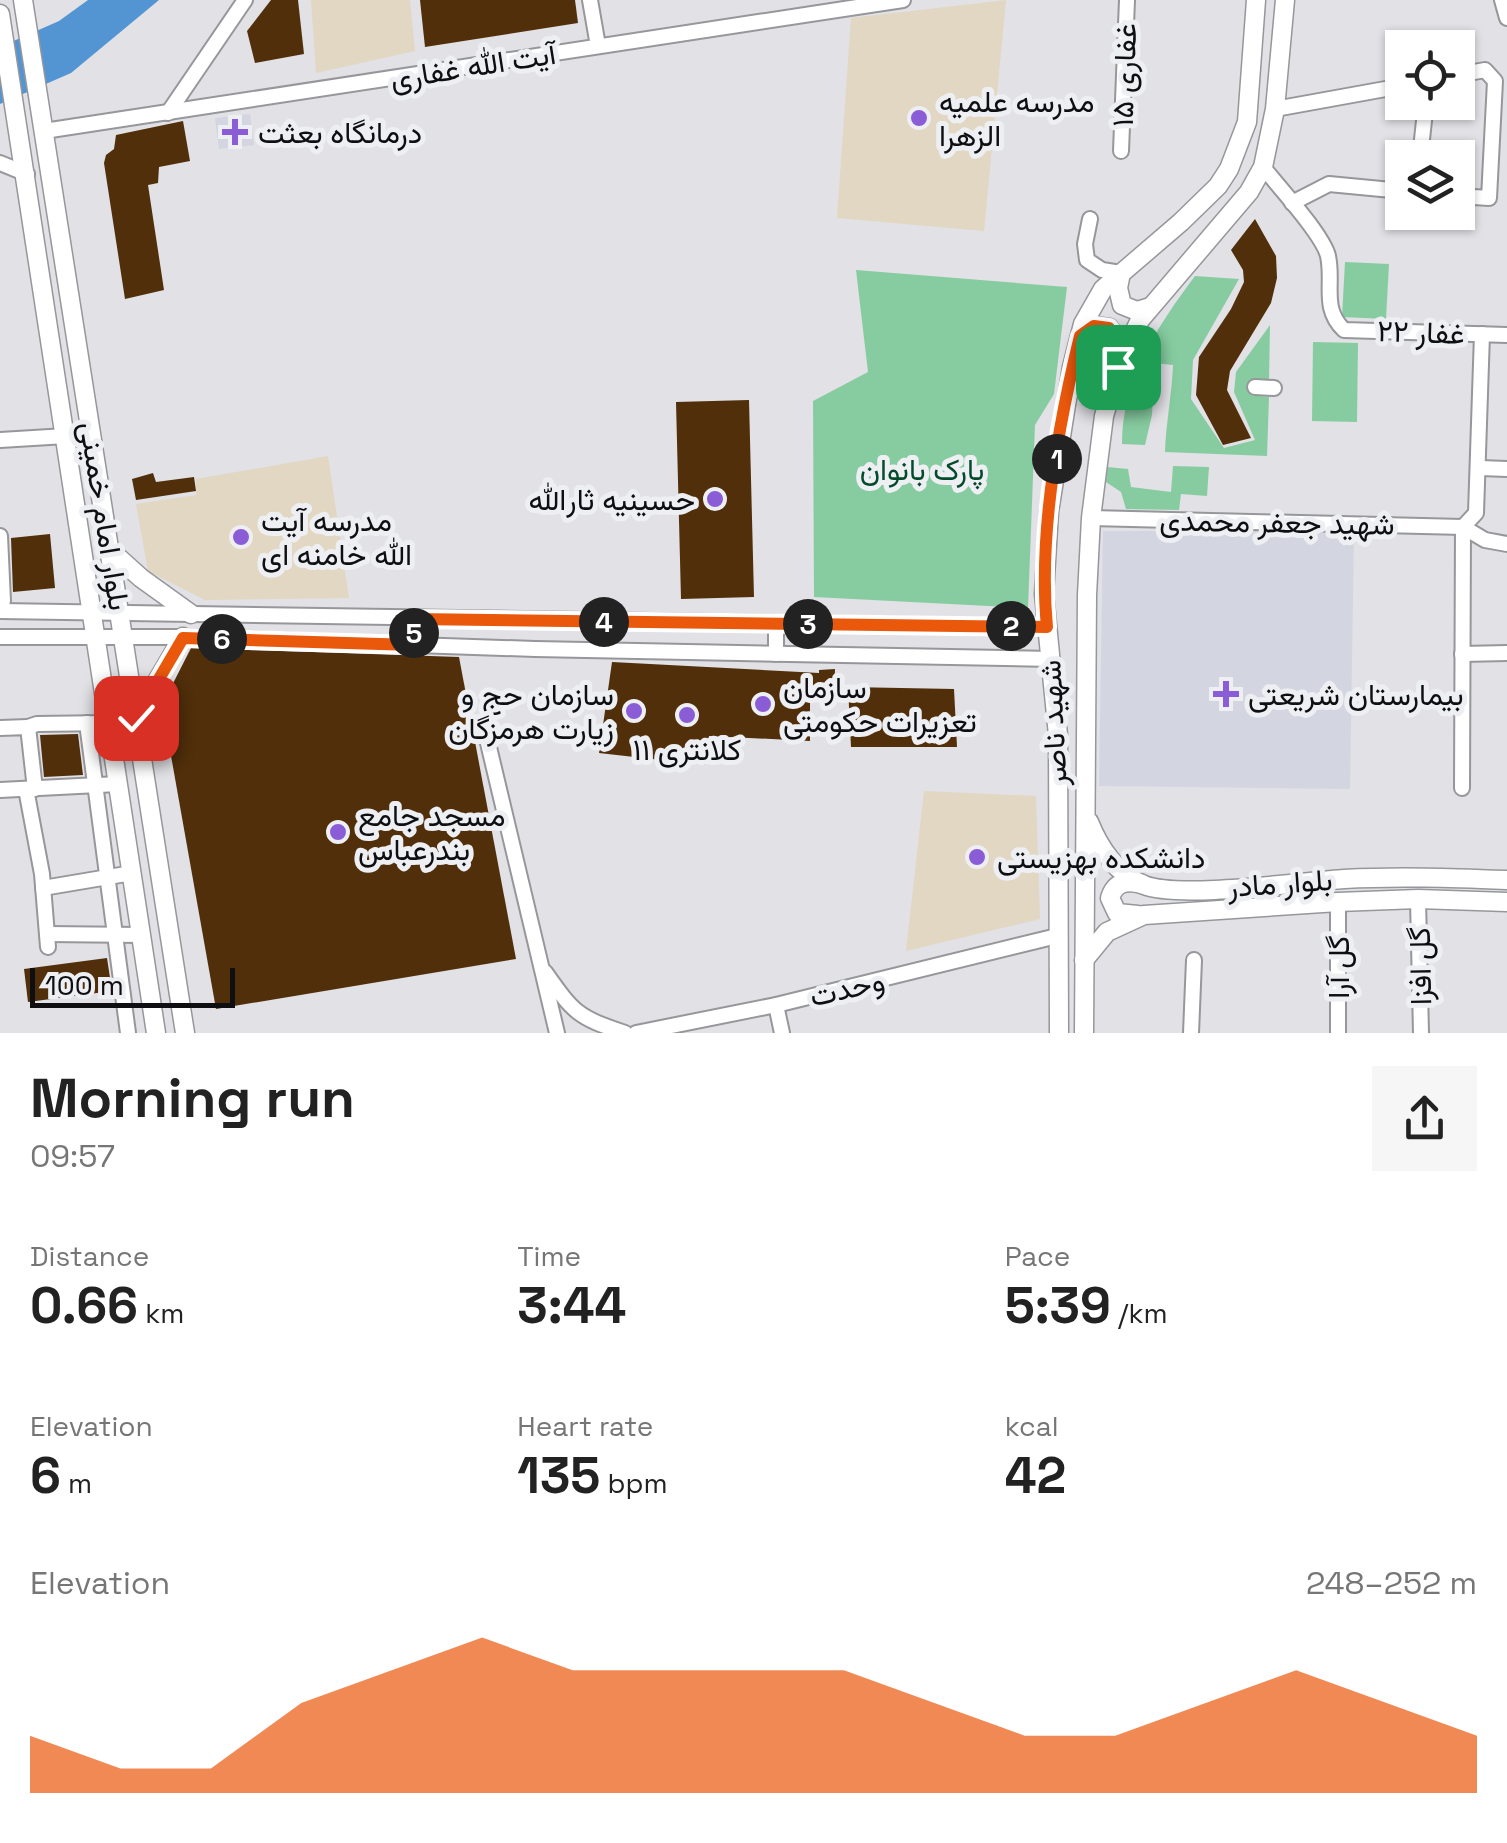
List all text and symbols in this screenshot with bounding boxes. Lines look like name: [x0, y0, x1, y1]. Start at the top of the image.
street label: غفاری ۱۵: [1103, 22, 1145, 128]
map controls: [1385, 30, 1475, 230]
button: locate: [1385, 30, 1475, 120]
street label: آیت الله غفاری: [387, 33, 561, 98]
place label: مدرسه علمیه الزهرا: [939, 82, 1095, 155]
marker: مدرسه علمیه الزهرا: [908, 107, 930, 129]
place label: درمانگاه بعثت: [258, 113, 422, 152]
marker: درمانگاه بعثت: [222, 119, 248, 145]
button: layers: [1385, 140, 1475, 230]
street label: غفار ۲۲: [1376, 311, 1466, 353]
pin: [1076, 325, 1161, 410]
icon: arrive: [1091, 340, 1146, 395]
street label: بلوار امام خمینی: [71, 419, 139, 613]
pin: 1: [1032, 434, 1082, 484]
text: 1: [1051, 441, 1063, 477]
park label: پارک بانوان: [860, 450, 984, 490]
place label: حسینیه ثارالله: [529, 480, 695, 519]
marker: حسینیه ثارالله: [704, 488, 726, 510]
street label: شهید جعفر محمدی: [1159, 500, 1395, 544]
place label: مدرسه آیت الله خامنه ای: [261, 501, 412, 574]
marker: مدرسه آیت الله خامنه ای: [230, 526, 252, 548]
pin: 4: [579, 597, 629, 647]
pin: 3: [783, 599, 833, 649]
pin: 2: [986, 601, 1036, 651]
text: 4: [595, 604, 613, 640]
text: 3: [799, 606, 817, 642]
pin: 5: [389, 608, 439, 658]
text: 2: [1003, 608, 1019, 644]
pin: 6: [197, 614, 247, 664]
text: 5: [406, 615, 422, 651]
text: 6: [213, 621, 231, 657]
street label: شهید ناصر: [1030, 659, 1076, 788]
place label: سازمان تعزیرات حکومتی: [783, 668, 977, 741]
place label: سازمان حج و زیارت هرمزگان: [448, 675, 614, 748]
place label: بیمارستان شریعتی: [1248, 675, 1464, 714]
pin: [94, 676, 179, 761]
marker: بیمارستان شریعتی: [1213, 681, 1239, 707]
icon: check: [109, 691, 164, 746]
marker: سازمان تعزیرات حکومتی: [752, 693, 774, 715]
marker: سازمان حج و زیارت هرمزگان: [623, 700, 645, 722]
marker: کلانتری ۱۱: [676, 704, 698, 726]
place label: کلانتری ۱۱: [633, 730, 741, 769]
place label: مسجد جامع بندرعباس: [358, 796, 505, 869]
marker: مسجد جامع بندرعباس: [327, 821, 349, 843]
place label: دانشکده بهزیستی: [997, 838, 1205, 877]
marker: دانشکده بهزیستی: [966, 846, 988, 868]
street label: بلوار مادر: [1225, 860, 1334, 906]
street label: گل افزا: [1400, 927, 1440, 1005]
street label: گل آرا: [1319, 935, 1358, 999]
street label: وحدت: [806, 960, 888, 1016]
scale bar: [30, 963, 235, 1008]
text: 100 m: [45, 967, 124, 1003]
text: Morning run: [30, 1063, 355, 1133]
button: share: [1372, 1066, 1477, 1171]
text: 09:57: [30, 1136, 115, 1176]
text: Distance: [30, 1238, 149, 1274]
text: Time: [517, 1238, 581, 1274]
text: Pace: [1005, 1238, 1070, 1274]
text: 0.66: [30, 1274, 138, 1338]
text: 3:44: [517, 1274, 626, 1338]
text: 5:39: [1005, 1274, 1111, 1338]
text: km: [138, 1295, 184, 1331]
text: /km: [1111, 1295, 1168, 1331]
text: Elevation: [30, 1408, 153, 1444]
text: Heart rate: [517, 1408, 653, 1444]
text: kcal: [1005, 1408, 1059, 1444]
text: 6: [30, 1444, 61, 1508]
text: 135: [517, 1444, 600, 1508]
text: 42: [1005, 1444, 1066, 1508]
text: m: [61, 1465, 92, 1501]
text: bpm: [600, 1465, 668, 1501]
text: Elevation: [30, 1563, 170, 1603]
text: 248–252 m: [1306, 1563, 1477, 1603]

